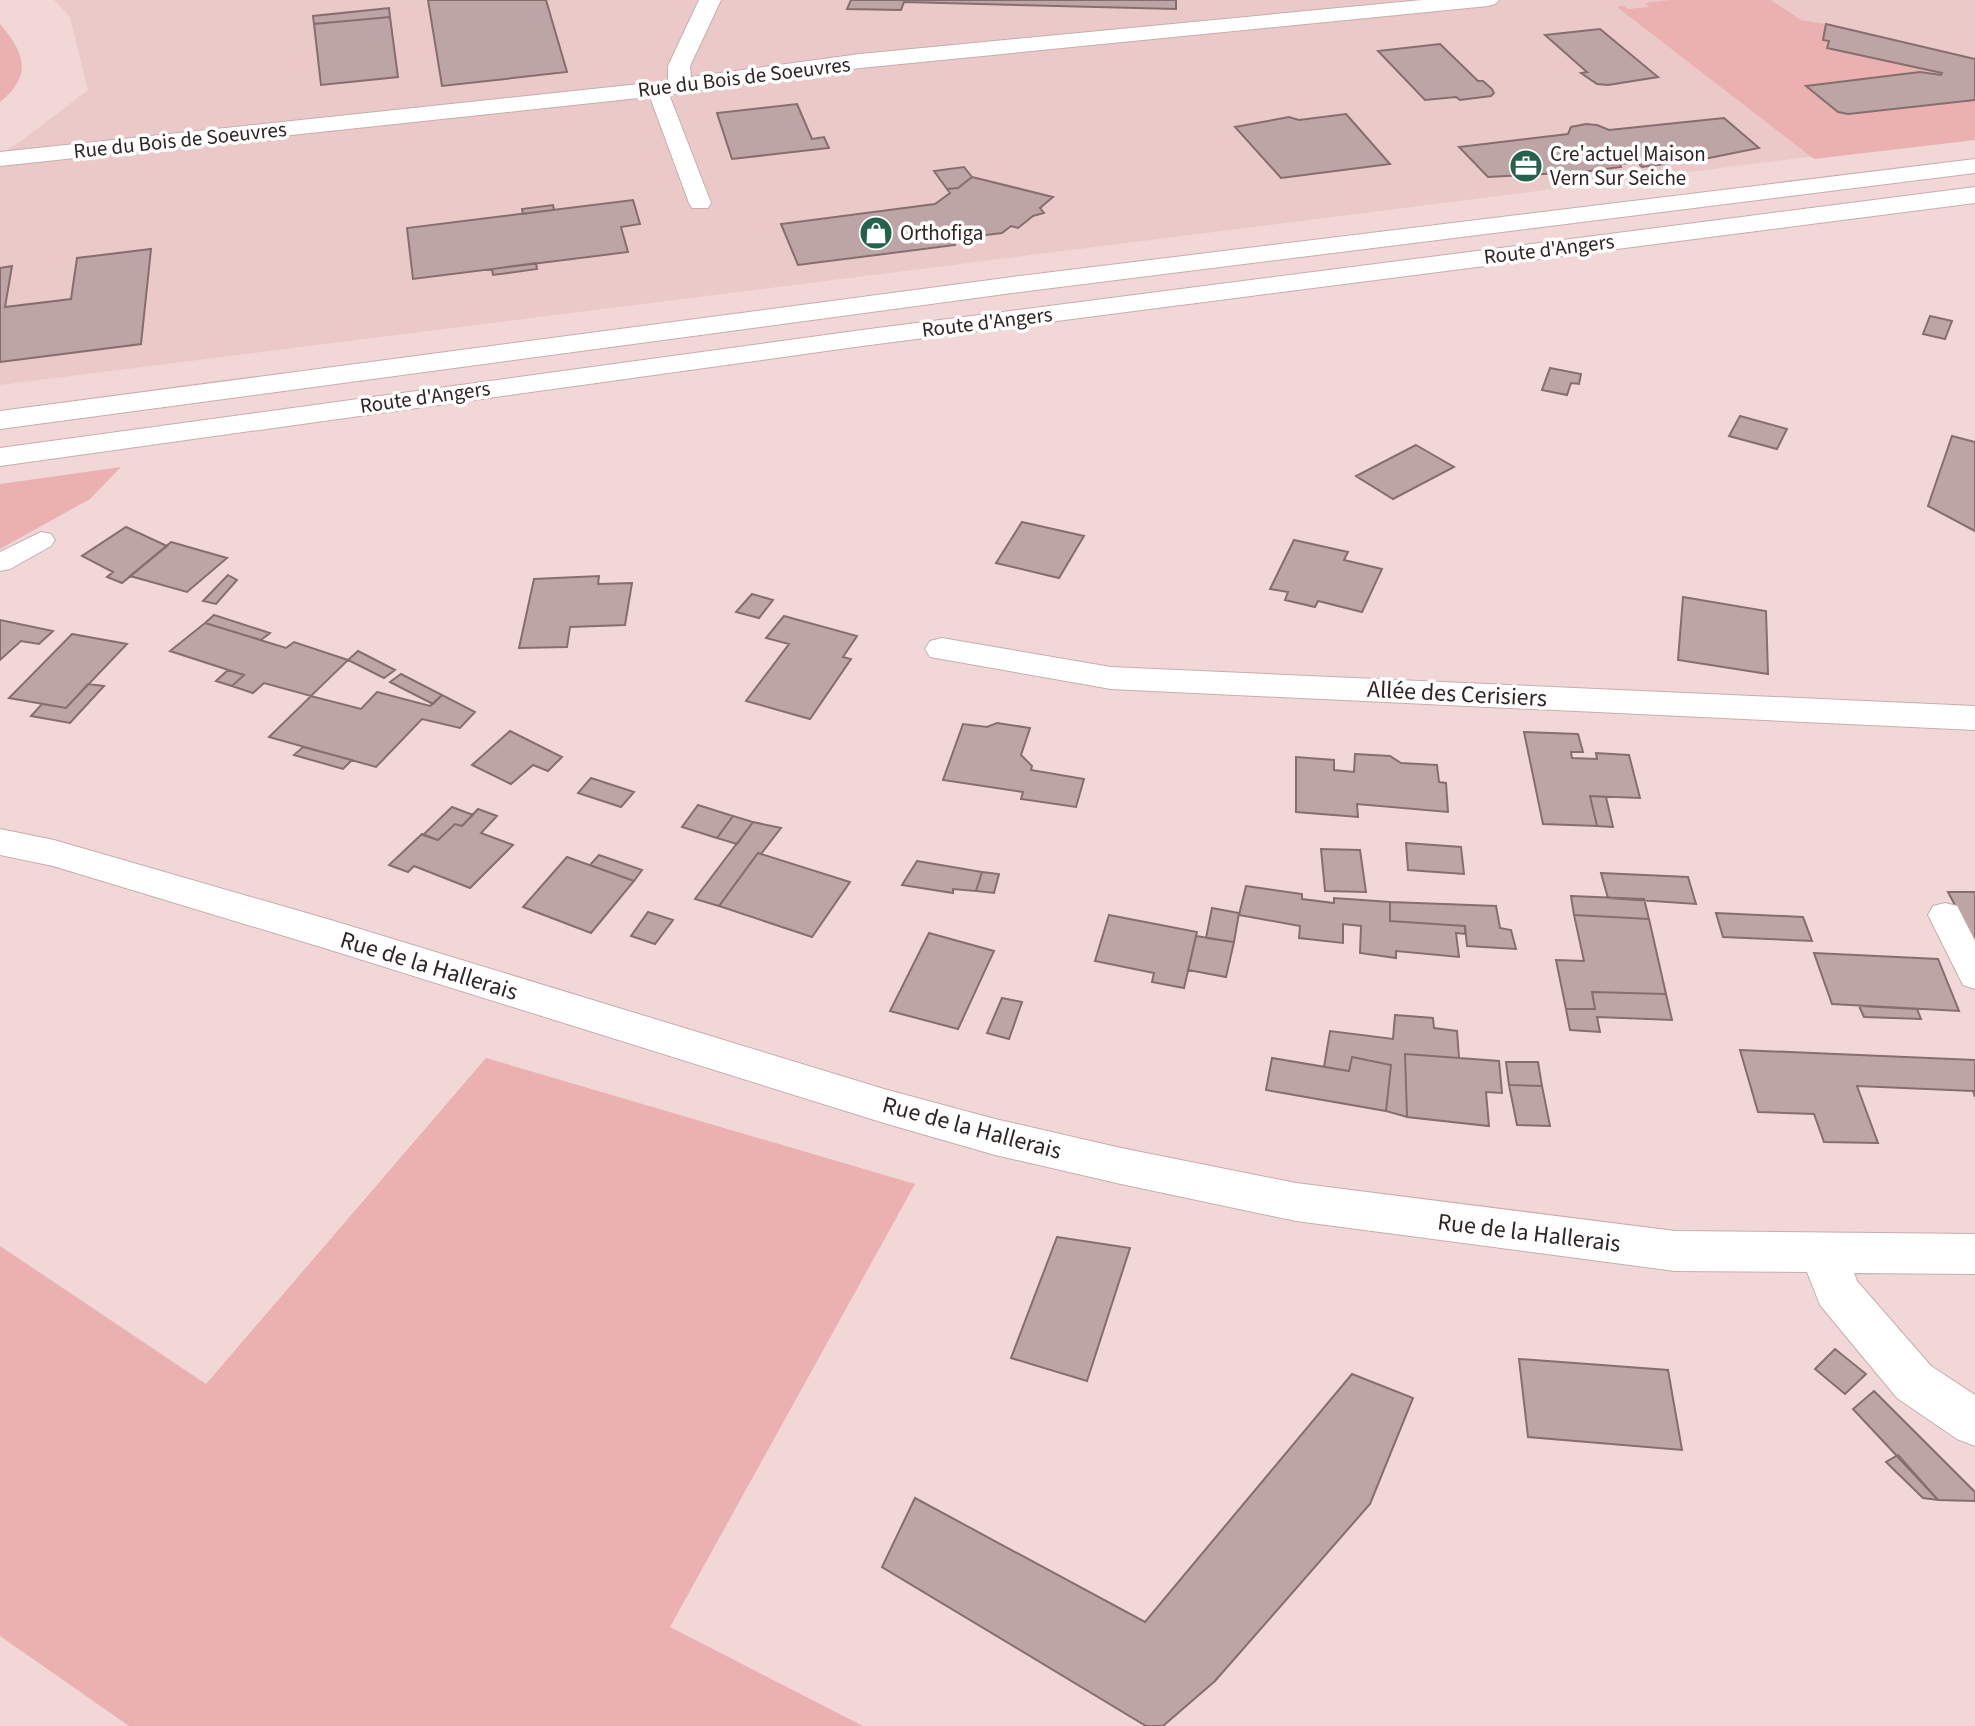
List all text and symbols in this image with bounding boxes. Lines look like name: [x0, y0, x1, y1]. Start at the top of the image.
street label: Rue du Bois de Soeuvres: [636, 49, 852, 105]
street label: Rue du Bois de Soeuvres: [72, 114, 288, 166]
place label: Cre'actuel Maison Vern Sur Seiche: [1550, 139, 1706, 193]
office icon: Cre'actuel Maison Vern Sur Seiche: [1507, 147, 1545, 185]
shop icon: Orthofiga: [857, 214, 895, 252]
place label: Orthofiga: [900, 218, 983, 248]
street label: Route d'Angers: [1482, 226, 1616, 272]
street label: Route d'Angers: [920, 299, 1054, 345]
street label: Route d'Angers: [358, 373, 492, 421]
street label: Allée des Cerisiers: [1366, 672, 1548, 716]
street label: Rue de la Hallerais: [336, 922, 522, 1010]
street label: Rue de la Hallerais: [879, 1087, 1065, 1169]
street label: Rue de la Hallerais: [1435, 1204, 1623, 1262]

